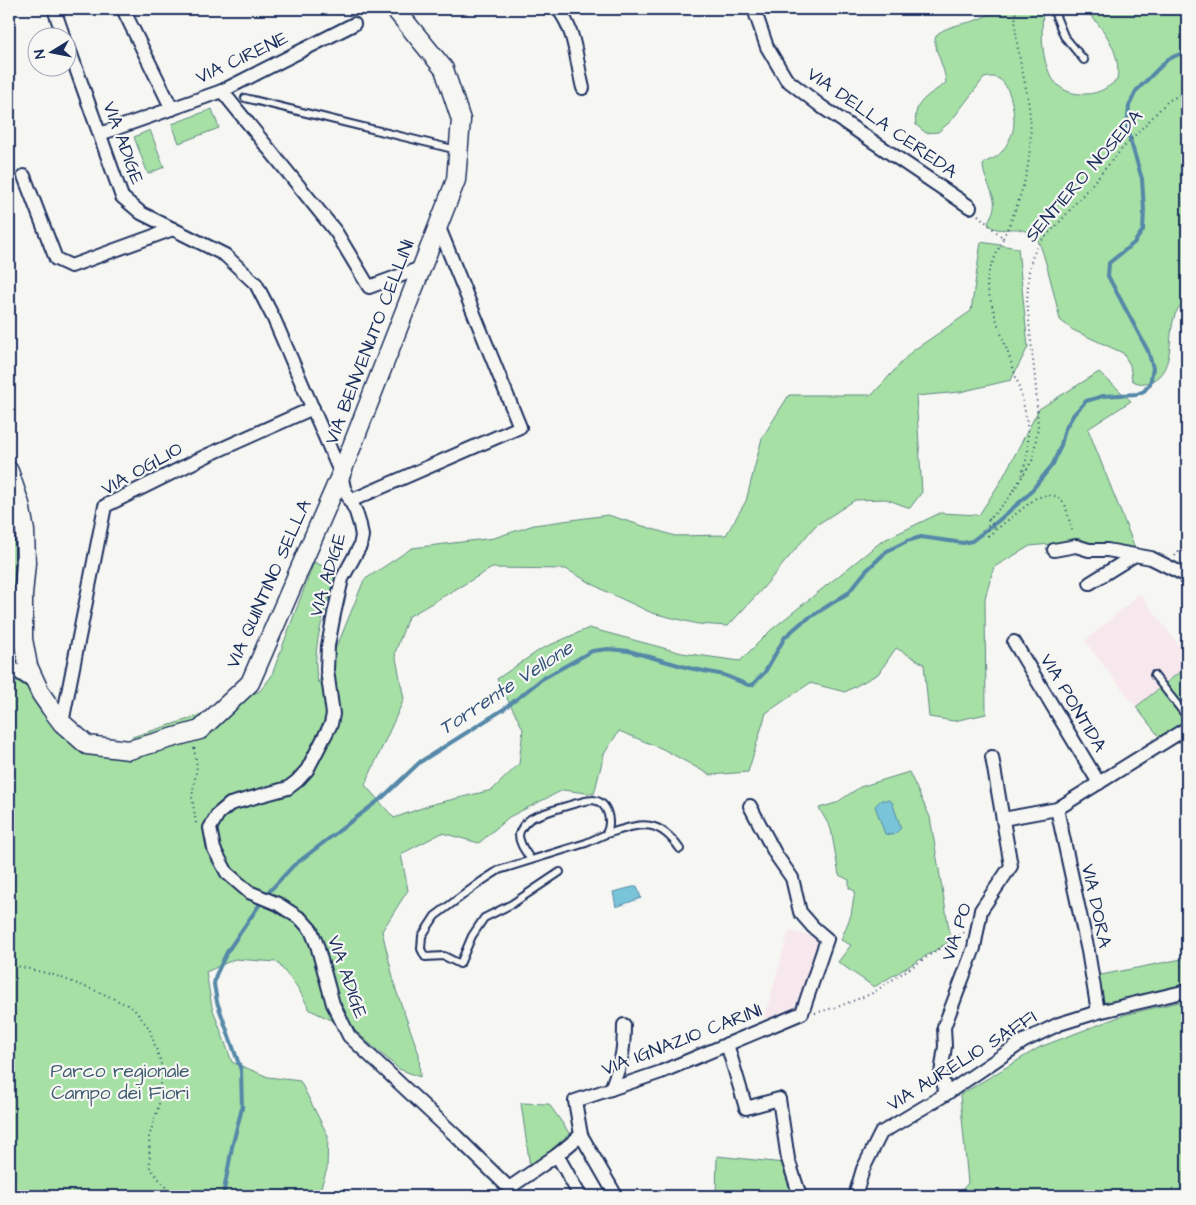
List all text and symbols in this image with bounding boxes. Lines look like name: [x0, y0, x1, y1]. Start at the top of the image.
street label: VIA CIRENE: [192, 25, 292, 91]
north arrow: [28, 28, 78, 78]
text: N: [30, 48, 51, 60]
street label: VIA DELLA CEREDA: [801, 61, 963, 185]
street label: VIA ADIGE: [96, 98, 150, 188]
street label: SENTIERO NOSEDA: [1019, 104, 1149, 248]
street label: VIA BENVENUTO CELLINI: [318, 235, 422, 449]
street label: VIA OGLIO: [96, 435, 188, 502]
street label: VIA QUINTINO SELLA: [220, 495, 318, 673]
street label: VIA ADIGE: [302, 530, 354, 620]
water label: Torrente Vellone: [433, 633, 580, 742]
street label: VIA PONTIDA: [1033, 649, 1113, 757]
street label: VIA DORA: [1074, 861, 1118, 951]
street label: VIA PO: [935, 899, 979, 964]
street label: VIA ADIGE: [320, 932, 374, 1022]
street label: VIA IGNAZIO CARINI: [598, 997, 766, 1083]
street label: VIA AURELIO SAFFI: [882, 1004, 1042, 1118]
park label: Parco regionale Campo dei Fiori: [50, 1058, 190, 1107]

